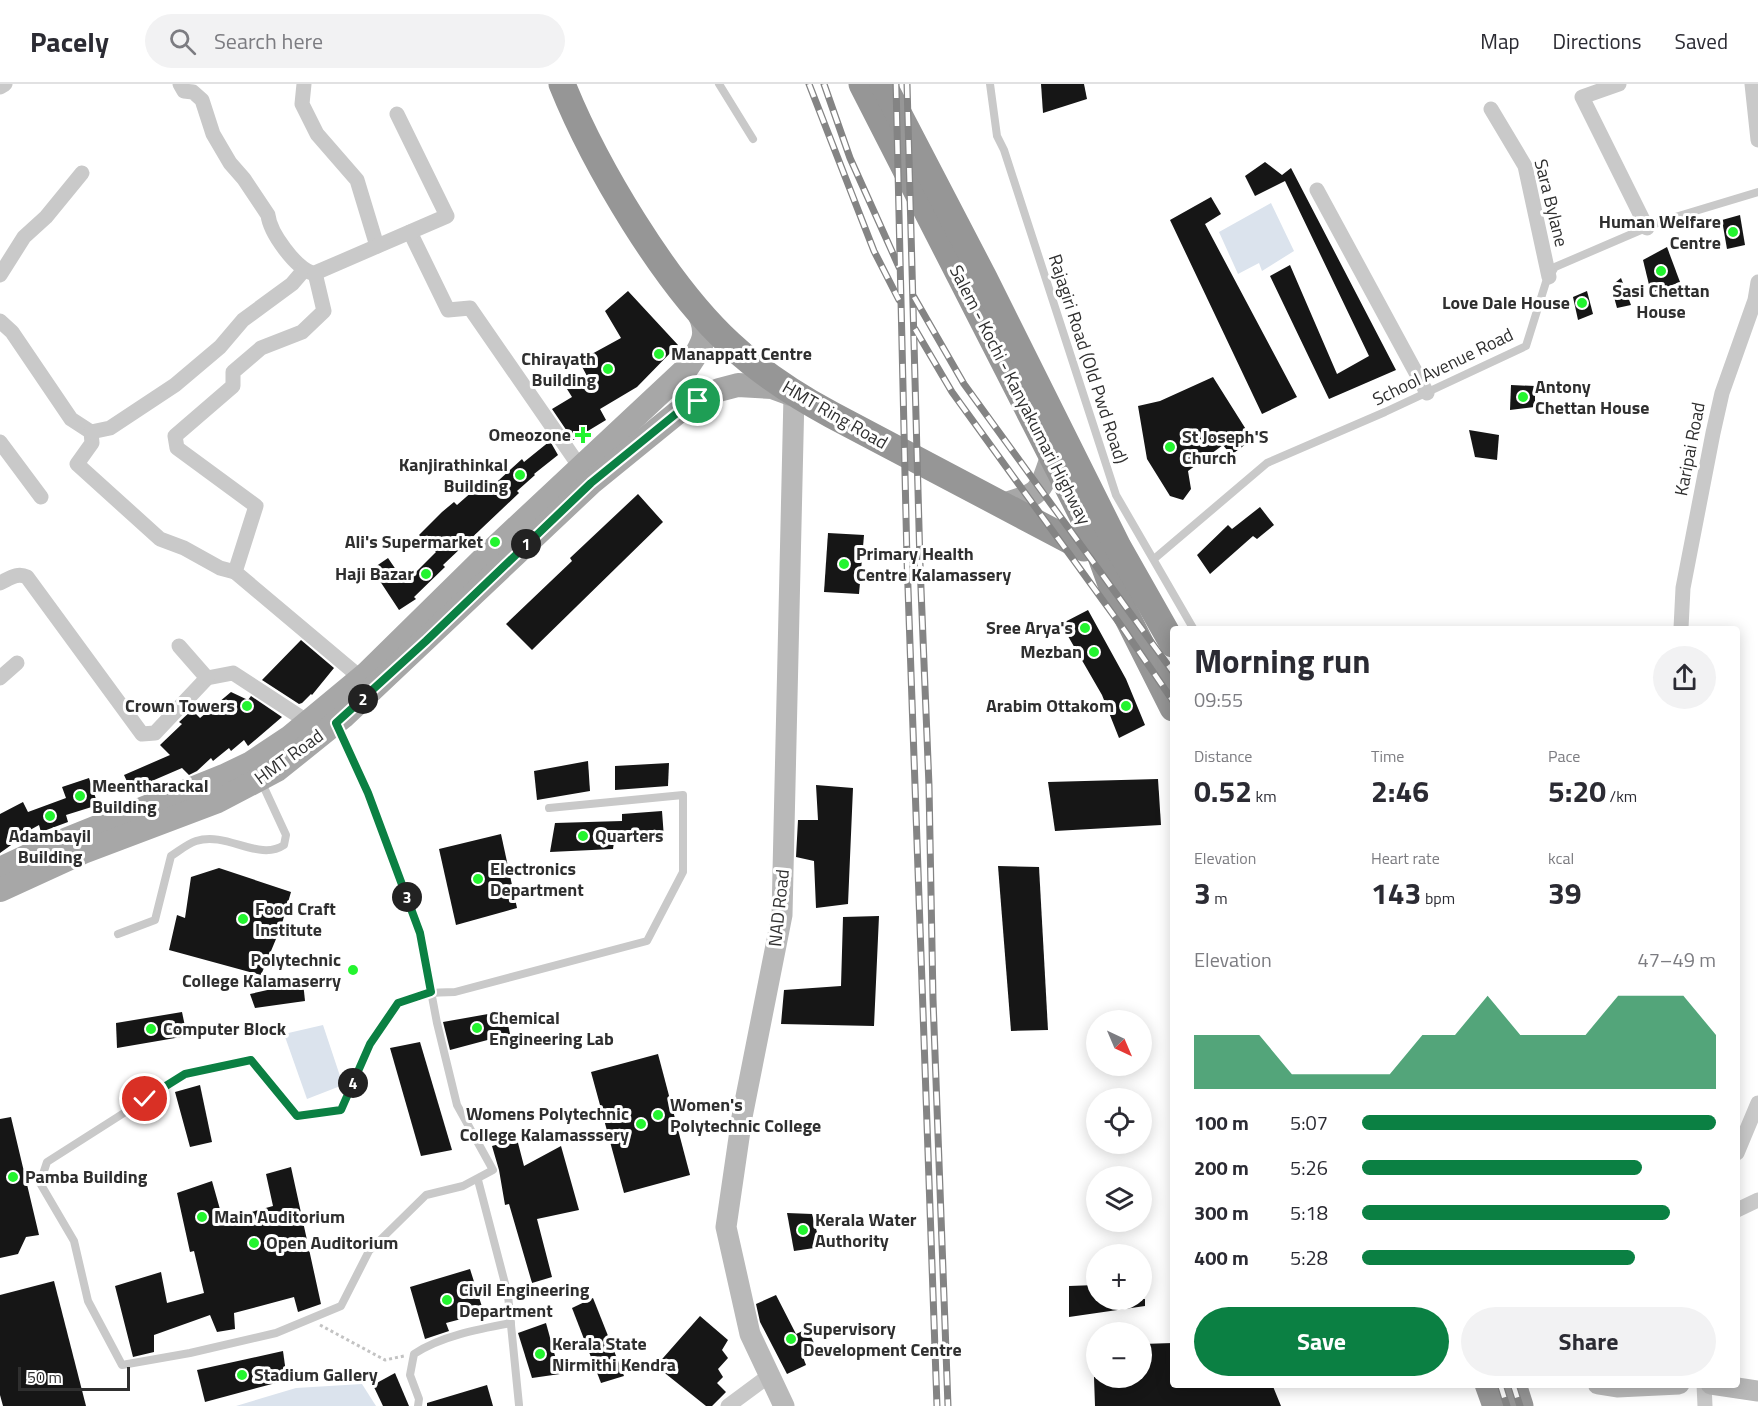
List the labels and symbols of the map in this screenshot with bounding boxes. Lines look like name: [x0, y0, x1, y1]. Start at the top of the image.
street label: Sara Bylane: [1528, 156, 1575, 250]
place label: Human Welfare Centre: [1599, 208, 1721, 256]
marker: Human Welfare Centre: [1726, 225, 1740, 239]
street label: Rajagiri Road (Old Pwd Road): [1042, 251, 1135, 467]
street label: Salem - Kochi - Kanyakumari Highway: [943, 260, 1098, 530]
marker: Sasi Chettan House: [1654, 264, 1668, 278]
place label: Sasi Chettan House: [1612, 277, 1710, 325]
place label: Love Dale House: [1442, 289, 1570, 316]
marker: Love Dale House: [1575, 296, 1589, 310]
street label: School Avenue Road: [1368, 321, 1518, 412]
place label: Manappatt Centre: [671, 340, 812, 367]
place label: Chirayath Building: [521, 345, 596, 393]
marker: Manappatt Centre: [652, 347, 666, 361]
marker: Chirayath Building: [601, 362, 615, 376]
street label: HMT Ring Road: [778, 373, 893, 456]
place label: Antony Chettan House: [1535, 373, 1649, 421]
pin: [672, 375, 723, 426]
marker: Antony Chettan House: [1516, 390, 1530, 404]
street label: Karipai Road: [1667, 400, 1712, 498]
place label: Omeozone: [489, 421, 571, 448]
place label: St Joseph'S Church: [1182, 423, 1269, 471]
marker: Omeozone: [576, 428, 590, 442]
marker: St Joseph'S Church: [1163, 440, 1177, 454]
place label: Kanjirathinkal Building: [399, 451, 508, 499]
marker: Kanjirathinkal Building: [513, 468, 527, 482]
place label: Ali's Supermarket: [345, 528, 483, 555]
pin: 1: [511, 529, 541, 559]
marker: Ali's Supermarket: [488, 535, 502, 549]
place label: Primary Health Centre Kalamassery: [856, 540, 1011, 588]
marker: Primary Health Centre Kalamassery: [837, 557, 851, 571]
place label: Haji Bazar: [335, 560, 414, 587]
marker: Haji Bazar: [419, 567, 433, 581]
place label: Sree Arya's: [986, 614, 1073, 641]
marker: Sree Arya's: [1078, 621, 1092, 635]
place label: Mezban: [1020, 638, 1082, 665]
marker: Mezban: [1087, 645, 1101, 659]
pin: 2: [348, 684, 378, 714]
place label: Crown Towers: [125, 692, 235, 719]
place label: Arabim Ottakom: [986, 692, 1114, 719]
marker: Crown Towers: [240, 699, 254, 713]
marker: Arabim Ottakom: [1119, 699, 1133, 713]
street label: HMT Road: [249, 722, 329, 791]
place label: Meentharackal Building: [92, 772, 209, 820]
marker: Meentharackal Building: [73, 789, 87, 803]
marker: Adambayil Building: [43, 809, 57, 823]
place label: Adambayil Building: [9, 822, 91, 870]
place label: Quarters: [595, 822, 664, 849]
marker: Quarters: [576, 829, 590, 843]
place label: Electronics Department: [490, 855, 584, 903]
street label: NAD Road: [761, 868, 796, 948]
marker: Electronics Department: [471, 872, 485, 886]
pin: 3: [392, 882, 422, 912]
place label: Food Craft Institute: [255, 895, 336, 943]
marker: Food Craft Institute: [236, 912, 250, 926]
place label: Polytechnic College Kalamaserry: [182, 946, 341, 994]
marker: Polytechnic College Kalamaserry: [346, 963, 360, 977]
place label: Chemical Engineering Lab: [489, 1004, 614, 1052]
north arrow: [1086, 1010, 1152, 1076]
place label: Computer Block: [163, 1015, 287, 1042]
marker: Chemical Engineering Lab: [470, 1021, 484, 1035]
marker: Computer Block: [144, 1022, 158, 1036]
pin: 4: [338, 1068, 368, 1098]
pin: [119, 1073, 170, 1124]
place label: Women's Polytechnic College: [670, 1091, 821, 1139]
place label: Womens Polytechnic College Kalamasssery: [460, 1100, 629, 1148]
marker: Women's Polytechnic College: [651, 1108, 665, 1122]
marker: Womens Polytechnic College Kalamasssery: [634, 1117, 648, 1131]
place label: Pamba Building: [25, 1163, 148, 1190]
marker: Pamba Building: [6, 1170, 20, 1184]
place label: Main Auditorium: [214, 1203, 345, 1230]
place label: Kerala Water Authority: [815, 1206, 917, 1254]
marker: Main Auditorium: [195, 1210, 209, 1224]
marker: Kerala Water Authority: [796, 1223, 810, 1237]
place label: Open Auditorium: [266, 1229, 398, 1256]
marker: Open Auditorium: [247, 1236, 261, 1250]
place label: Civil Engineering Department: [459, 1276, 590, 1324]
marker: Civil Engineering Department: [440, 1293, 454, 1307]
place label: Supervisory Development Centre: [803, 1315, 962, 1363]
place label: Kerala State Nirmithi Kendra: [552, 1330, 676, 1378]
marker: Supervisory Development Centre: [784, 1332, 798, 1346]
marker: Kerala State Nirmithi Kendra: [533, 1347, 547, 1361]
place label: Stadium Gallery: [254, 1361, 378, 1388]
scale bar: [18, 1364, 130, 1392]
marker: Stadium Gallery: [235, 1368, 249, 1382]

